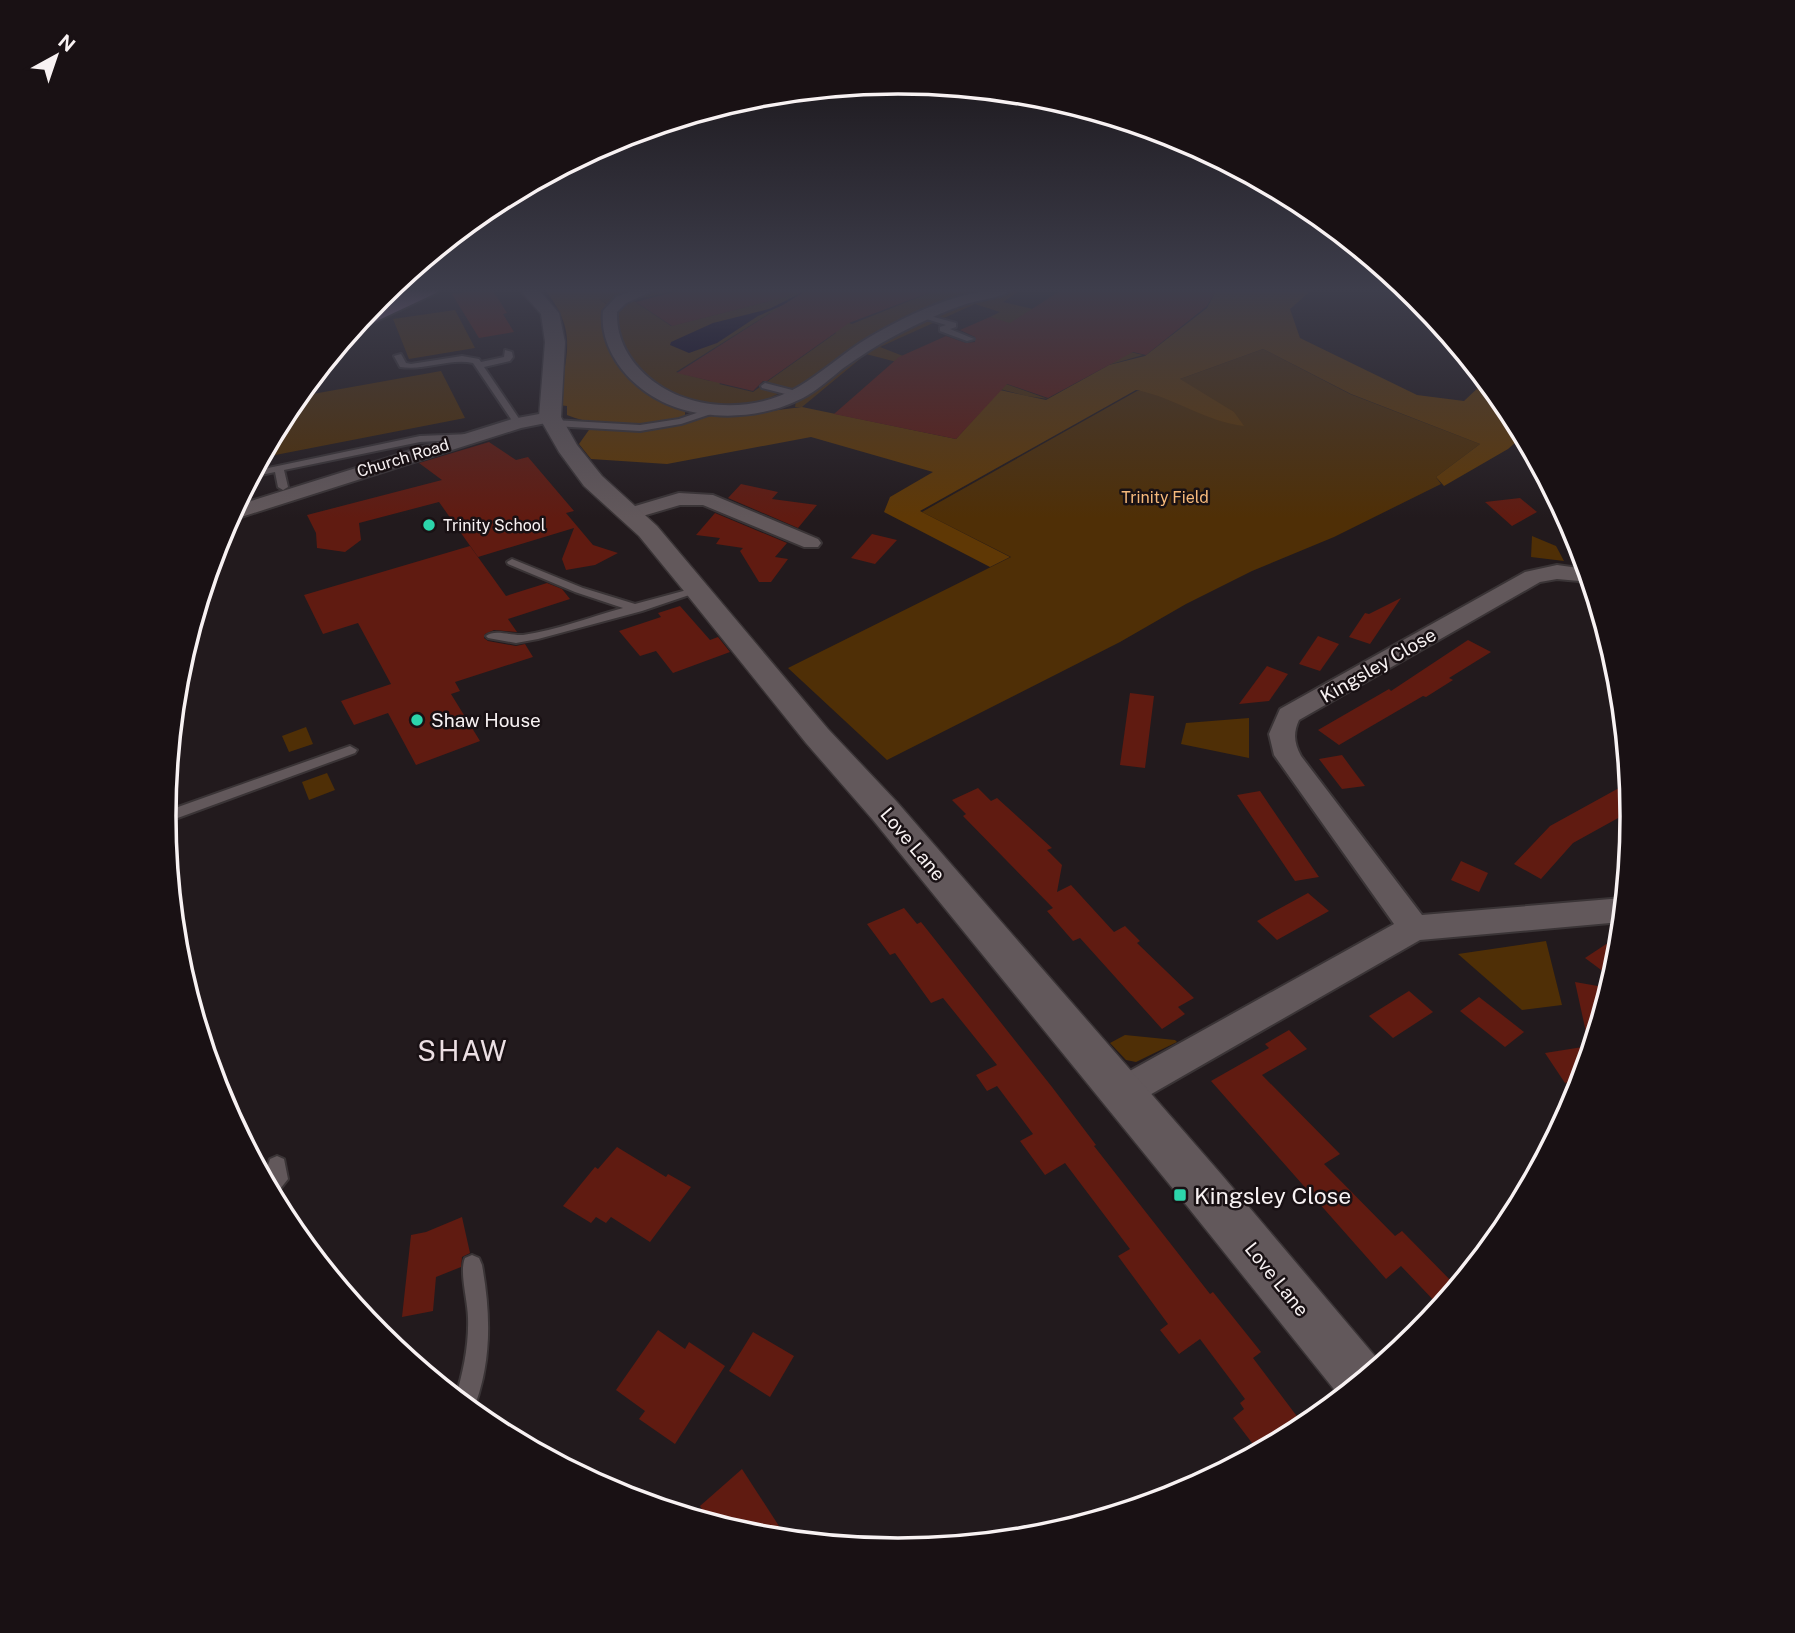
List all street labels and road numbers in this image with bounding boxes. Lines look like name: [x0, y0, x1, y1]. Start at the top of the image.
street label: Church Road: [355, 435, 451, 481]
street label: Kingsley Close: [1316, 623, 1440, 707]
street label: Love Lane: [876, 803, 950, 885]
street label: Love Lane: [1241, 1238, 1313, 1320]

